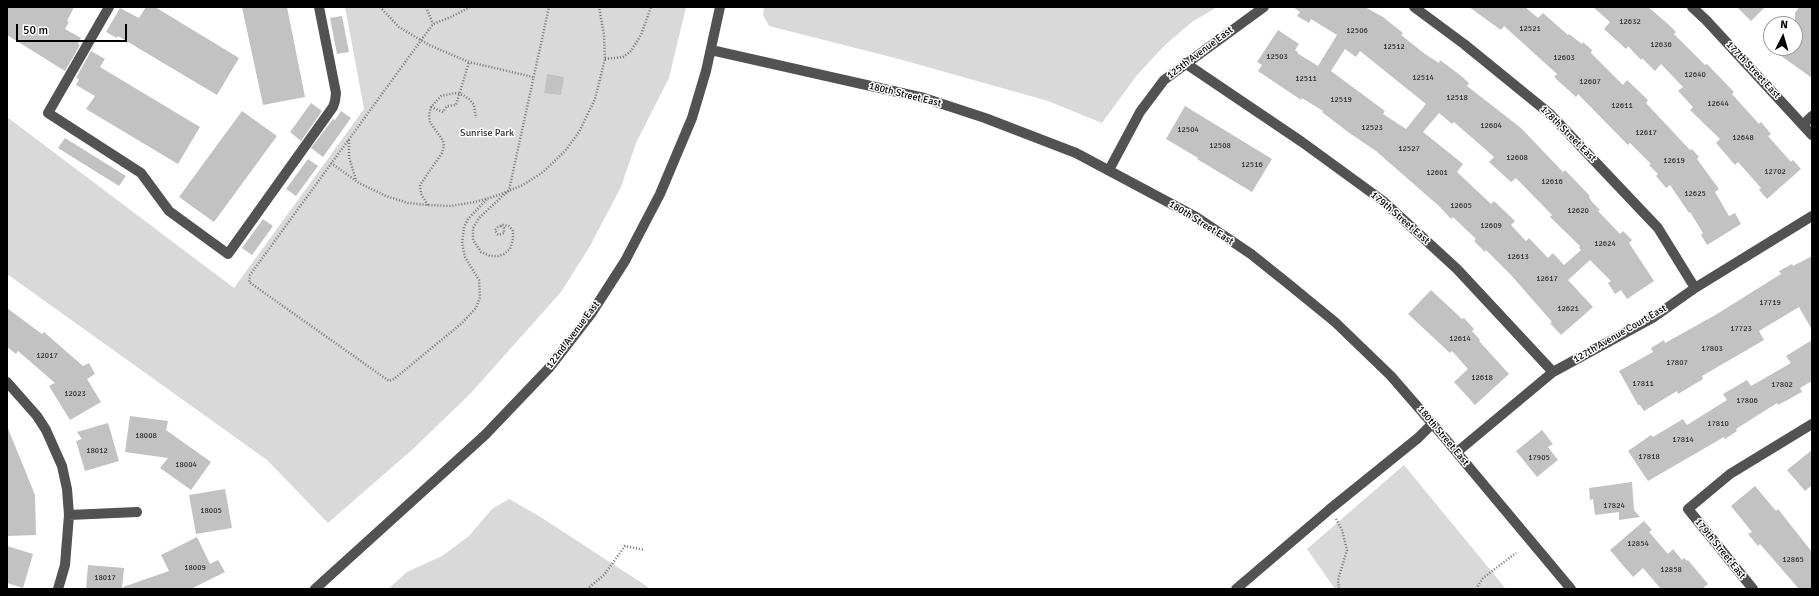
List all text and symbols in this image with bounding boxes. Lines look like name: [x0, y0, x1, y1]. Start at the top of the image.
scale bar: [18, 16, 129, 42]
north arrow: [1763, 16, 1803, 56]
house number: 12632: [1619, 17, 1641, 27]
text: N: [1780, 18, 1788, 31]
text: 50 m: [23, 23, 48, 38]
street label: 125th Avenue East: [1165, 24, 1235, 82]
house number: 12521: [1519, 24, 1541, 34]
house number: 12506: [1346, 26, 1368, 36]
street label: 177th Street East: [1723, 39, 1783, 101]
house number: 12636: [1650, 40, 1672, 50]
house number: 12512: [1383, 42, 1405, 52]
house number: 12503: [1266, 52, 1288, 62]
house number: 12603: [1553, 53, 1575, 63]
house number: 12640: [1684, 70, 1706, 80]
house number: 12514: [1412, 73, 1434, 83]
house number: 12511: [1295, 74, 1317, 84]
house number: 12607: [1579, 77, 1601, 87]
street label: 180th Street East: [868, 80, 942, 110]
house number: 12518: [1446, 93, 1468, 103]
house number: 12519: [1330, 95, 1352, 105]
house number: 12644: [1707, 99, 1729, 109]
house number: 12611: [1611, 101, 1633, 111]
street label: 178th Street East: [1538, 104, 1598, 164]
house number: 12604: [1480, 121, 1502, 131]
house number: 12523: [1361, 123, 1383, 133]
house number: 12504: [1177, 125, 1199, 135]
park label: Sunrise Park: [460, 127, 514, 139]
house number: 12617: [1635, 128, 1657, 138]
house number: 12648: [1732, 133, 1754, 143]
house number: 12508: [1209, 141, 1231, 151]
house number: 12527: [1398, 144, 1420, 154]
house number: 12608: [1506, 153, 1528, 163]
house number: 12619: [1663, 156, 1685, 166]
house number: 12516: [1241, 160, 1263, 170]
house number: 12702: [1764, 167, 1786, 177]
house number: 12601: [1426, 168, 1448, 178]
house number: 12616: [1541, 177, 1563, 187]
street label: 179th Street East: [1368, 189, 1432, 247]
house number: 12625: [1684, 189, 1706, 199]
street label: 180th Street East: [1166, 198, 1236, 248]
house number: 12605: [1450, 201, 1472, 211]
house number: 12620: [1567, 206, 1589, 216]
house number: 12609: [1480, 221, 1502, 231]
house number: 12624: [1594, 239, 1616, 249]
house number: 12613: [1507, 252, 1529, 262]
house number: 12617: [1536, 274, 1558, 284]
house number: 17719: [1759, 298, 1781, 308]
street label: 122nd Avenue East: [544, 299, 602, 371]
street label: 127th Avenue Court East: [1571, 302, 1669, 366]
house number: 12621: [1557, 304, 1579, 314]
house number: 17723: [1730, 324, 1752, 334]
house number: 12614: [1449, 334, 1471, 344]
house number: 17803: [1701, 344, 1723, 354]
house number: 12017: [36, 351, 58, 361]
house number: 17807: [1666, 358, 1688, 368]
house number: 12618: [1471, 373, 1493, 383]
house number: 17811: [1632, 379, 1654, 389]
house number: 17802: [1771, 380, 1793, 390]
house number: 12023: [64, 389, 86, 399]
house number: 17806: [1736, 396, 1758, 406]
street label: 180th Street East: [1415, 404, 1471, 468]
house number: 17810: [1707, 419, 1729, 429]
house number: 18008: [135, 431, 157, 441]
house number: 17814: [1672, 435, 1694, 445]
house number: 18012: [86, 446, 108, 456]
house number: 17818: [1638, 452, 1660, 462]
house number: 17905: [1528, 453, 1550, 463]
house number: 18004: [175, 460, 197, 470]
house number: 17824: [1603, 501, 1625, 511]
house number: 18005: [200, 506, 222, 516]
street label: 179th Street East: [1692, 516, 1748, 582]
house number: 12854: [1627, 539, 1649, 549]
house number: 12865: [1782, 555, 1804, 565]
house number: 18009: [184, 563, 206, 573]
house number: 12858: [1660, 565, 1682, 575]
house number: 18017: [94, 573, 116, 583]

